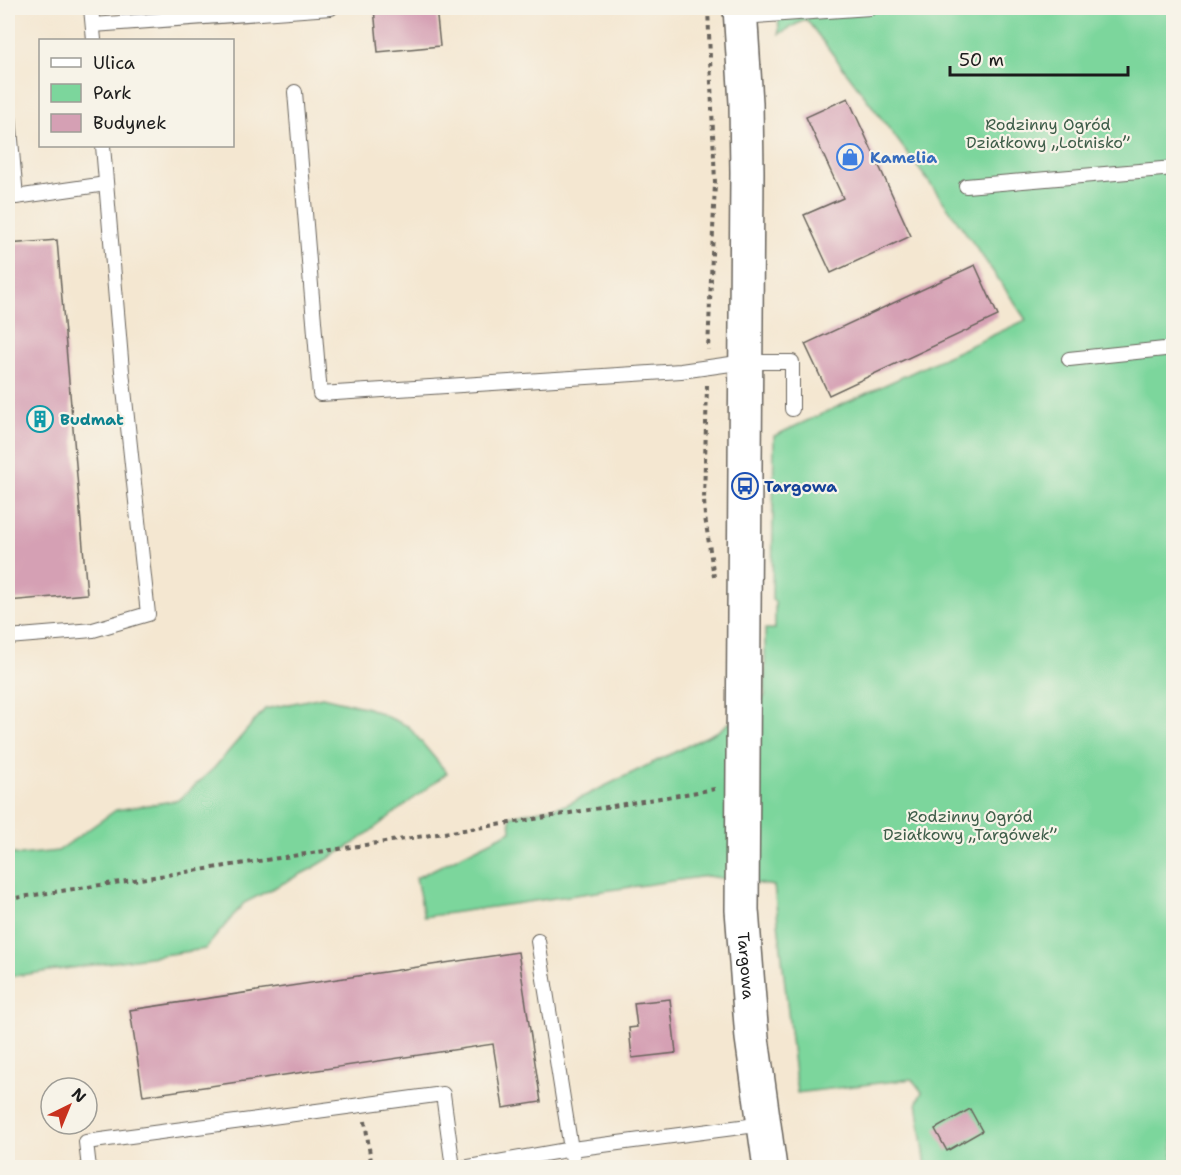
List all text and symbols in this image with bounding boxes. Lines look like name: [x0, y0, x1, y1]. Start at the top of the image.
legend: [39, 39, 234, 147]
scale bar: [950, 39, 1128, 77]
text: 50 m: [959, 48, 1004, 72]
text: Ulica: [93, 51, 135, 75]
text: Park: [93, 81, 132, 105]
text: Budynek: [93, 111, 167, 135]
park label: Rodzinny Ogród Działkowy „Lotnisko”: [966, 114, 1130, 153]
shop icon: Kamelia: [835, 142, 865, 172]
place label: Kamelia: [870, 147, 937, 168]
building icon: Budmat: [25, 404, 55, 434]
place label: Budmat: [60, 409, 124, 430]
bus stop icon: Targowa: [730, 471, 760, 501]
place label: Targowa: [764, 476, 837, 497]
park label: Rodzinny Ogród Działkowy „Targówek”: [883, 806, 1057, 845]
street label: Targowa: [733, 931, 759, 1000]
north arrow: [39, 1076, 99, 1136]
text: N: [67, 1083, 91, 1107]

